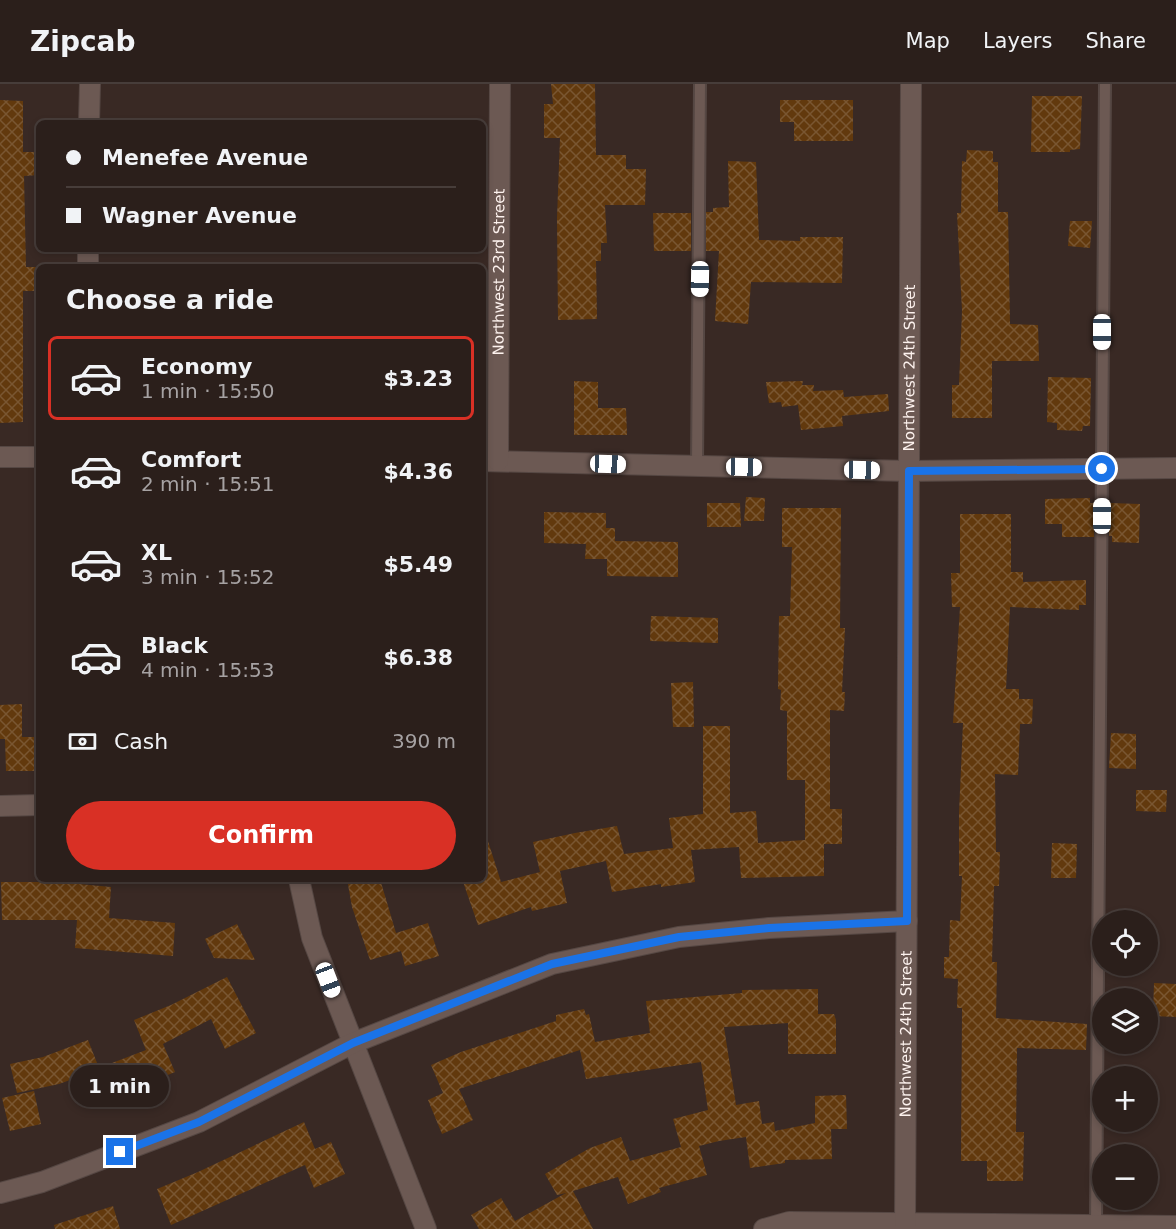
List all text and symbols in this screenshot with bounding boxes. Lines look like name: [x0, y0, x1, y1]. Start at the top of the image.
text: Zipcab: [30, 25, 135, 58]
text: Map: [906, 29, 950, 53]
text: Layers: [983, 29, 1052, 53]
text: Share: [1085, 29, 1146, 53]
text: Menefee Avenue: [102, 145, 308, 170]
street label: Northwest 23rd Street: [490, 188, 508, 356]
text: Wagner Avenue: [102, 203, 297, 228]
car: [691, 261, 709, 297]
text: Choose a ride: [66, 284, 274, 315]
street label: Northwest 24th Street: [900, 284, 919, 452]
car: [1093, 314, 1111, 350]
icon: car: [69, 351, 123, 405]
text: Economy: [141, 354, 252, 379]
text: $3.23: [383, 366, 453, 391]
text: 1 min · 15:50: [141, 379, 275, 403]
icon: car: [69, 444, 123, 498]
text: Comfort: [141, 447, 241, 472]
car: [590, 454, 626, 474]
route start: [1088, 455, 1115, 482]
car: [726, 458, 762, 476]
text: $4.36: [383, 459, 453, 484]
car: [844, 461, 880, 479]
text: 2 min · 15:51: [141, 472, 275, 496]
car: [1093, 498, 1111, 534]
icon: car: [69, 537, 123, 591]
text: XL: [141, 540, 172, 565]
text: $5.49: [383, 552, 453, 577]
text: 3 min · 15:52: [141, 565, 275, 589]
icon: car: [69, 630, 123, 684]
text: Black: [141, 633, 208, 658]
text: $6.38: [383, 645, 453, 670]
text: 4 min · 15:53: [141, 658, 275, 682]
icon: cash: [66, 725, 99, 758]
text: Cash: [114, 729, 168, 754]
text: 390 m: [392, 729, 456, 753]
button: Confirm: [66, 801, 456, 870]
map controls: [1092, 910, 1158, 1210]
button: locate: [1092, 910, 1158, 976]
street label: Northwest 24th Street: [897, 950, 915, 1118]
car: [313, 960, 343, 1000]
button: layers: [1092, 988, 1158, 1054]
callout: 1 min: [70, 1065, 170, 1107]
button: +: [1092, 1066, 1158, 1132]
text: 1 min: [88, 1074, 151, 1098]
route end: [106, 1138, 133, 1165]
button: −: [1092, 1144, 1158, 1210]

